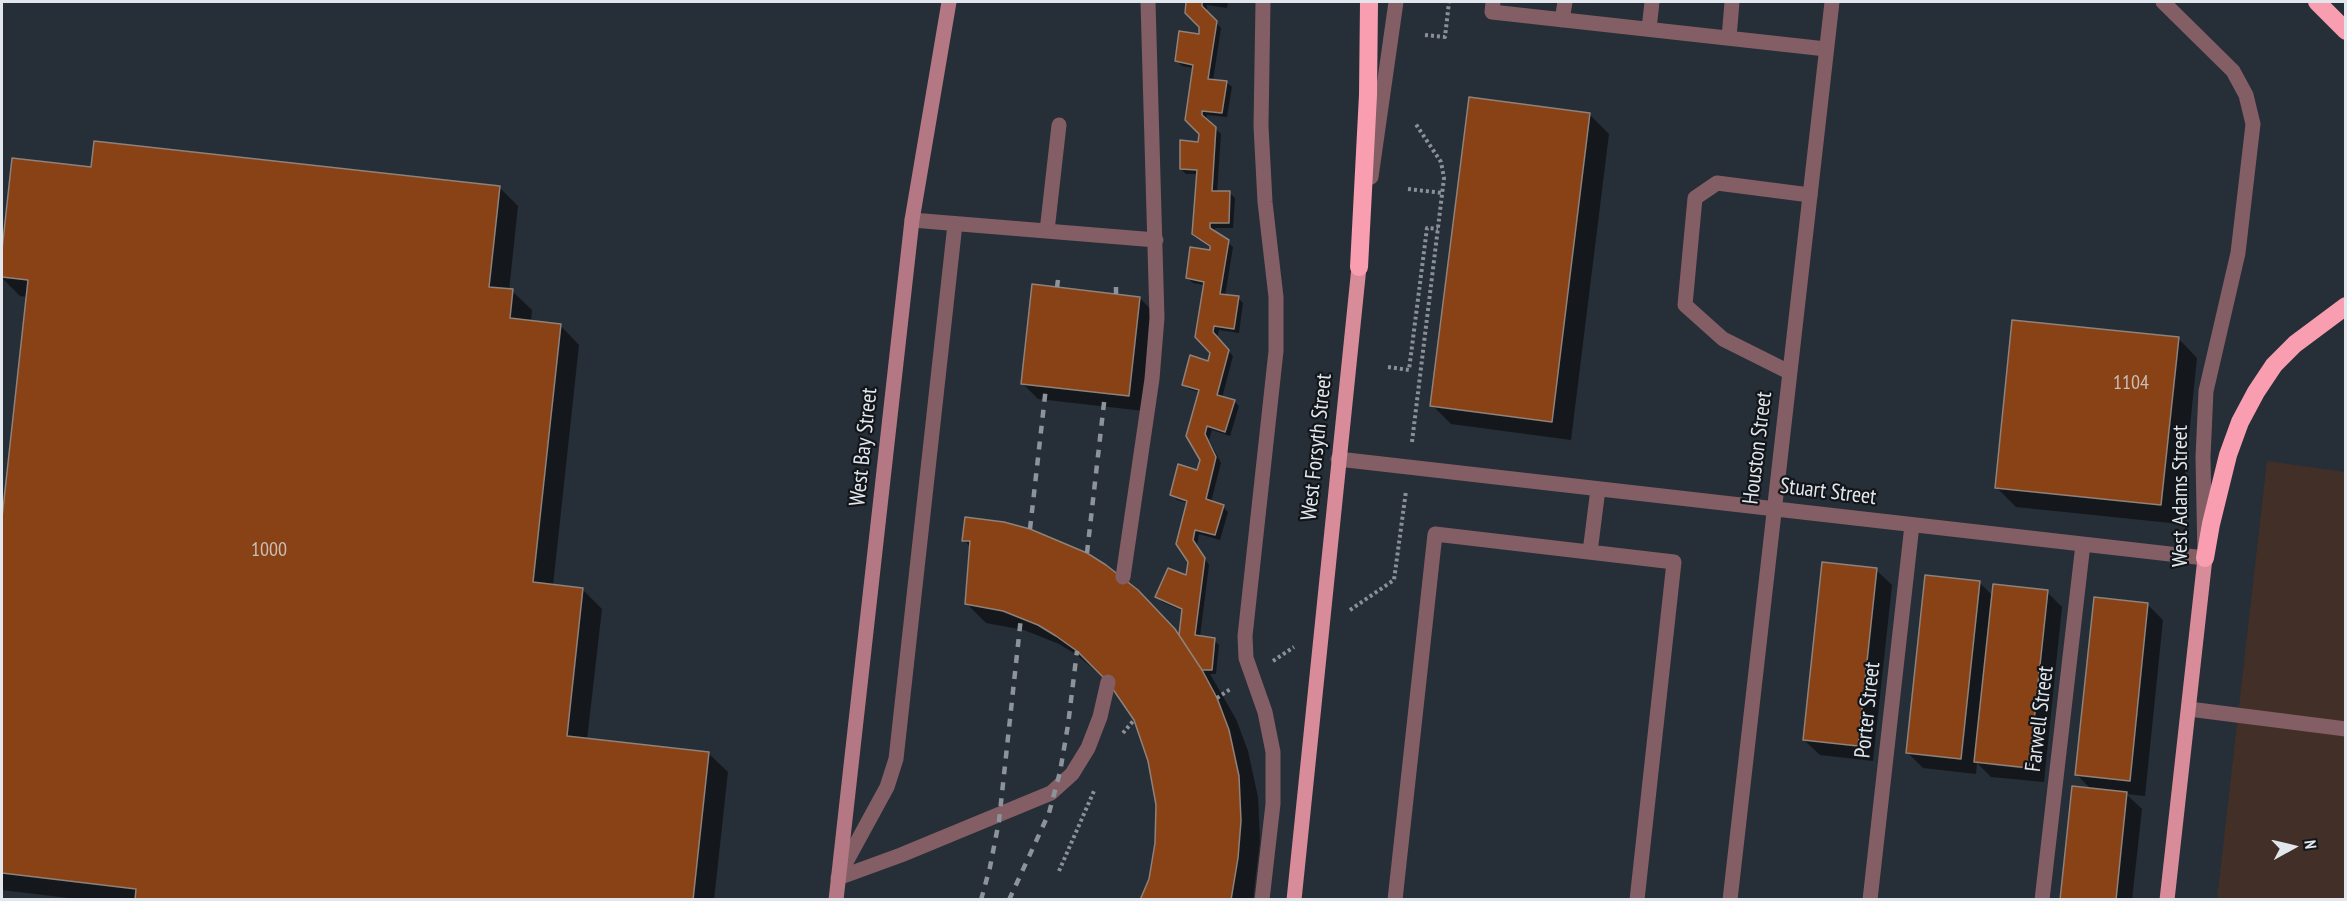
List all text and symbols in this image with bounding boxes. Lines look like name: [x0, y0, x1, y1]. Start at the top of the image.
house number: 1104: [2113, 371, 2149, 395]
street label: West Forsyth Street: [1296, 372, 1338, 522]
street label: West Bay Street: [845, 387, 883, 507]
street label: Houston Street: [1738, 390, 1778, 506]
street label: West Adams Street: [2168, 425, 2194, 567]
street label: Stuart Street: [1778, 473, 1878, 511]
house number: 1000: [251, 538, 287, 562]
street label: Porter Street: [1850, 661, 1886, 759]
street label: Farwell Street: [2020, 665, 2060, 773]
north arrow: [2263, 817, 2323, 877]
text: N: [2300, 839, 2321, 850]

